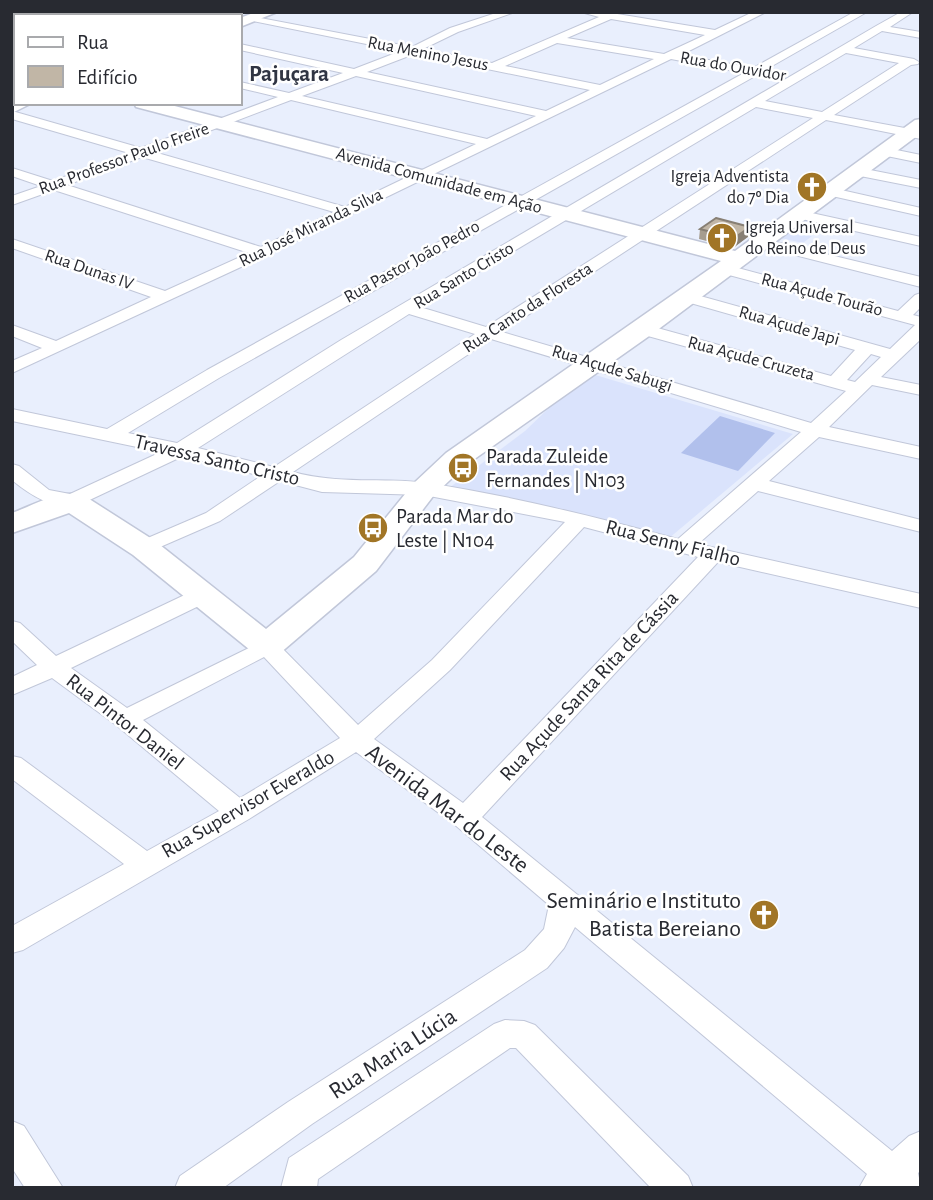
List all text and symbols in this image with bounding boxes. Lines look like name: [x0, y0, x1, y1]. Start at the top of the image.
legend: [14, 14, 242, 105]
text: Rua: [77, 32, 109, 53]
street label: Rua Menino Jesus: [366, 33, 490, 75]
street label: Rua do Ouvidor: [679, 49, 788, 85]
district label: Pajuçara: [249, 63, 329, 86]
text: Edifício: [77, 67, 137, 88]
street label: Rua Professor Paulo Freire: [36, 120, 212, 198]
street label: Avenida Comunidade em Ação: [334, 145, 544, 217]
place label: Igreja Adventista do 7º Dia: [671, 168, 789, 207]
church icon: Igreja Adventista do 7º Dia: [795, 170, 829, 204]
street label: Rua José Miranda Silva: [236, 185, 386, 271]
street label: Rua Pastor João Pedro: [341, 217, 483, 307]
place label: Igreja Universal do Reino de Deus: [745, 219, 866, 258]
church icon: Igreja Universal do Reino de Deus: [705, 221, 739, 255]
street label: Rua Santo Cristo: [411, 239, 517, 313]
street label: Rua Dunas IV: [42, 246, 137, 294]
street label: Rua Canto da Floresta: [460, 259, 596, 357]
street label: Rua Açude Tourão: [759, 270, 885, 320]
street label: Rua Açude Japi: [737, 303, 841, 349]
street label: Rua Açude Cruzeta: [686, 333, 816, 385]
street label: Rua Açude Sabugi: [550, 342, 674, 396]
street label: Travessa Santo Cristo: [132, 431, 302, 489]
place label: Parada Zuleide Fernandes | N103: [486, 446, 625, 493]
bus stop icon: Parada Zuleide Fernandes | N103: [446, 451, 480, 485]
place label: Parada Mar do Leste | N104: [396, 506, 513, 553]
bus stop icon: Parada Mar do Leste | N104: [356, 511, 390, 545]
street label: Rua Senny Fialho: [603, 516, 743, 570]
street label: Rua Açude Santa Rita de Cássia: [496, 587, 682, 785]
street label: Rua Pintor Daniel: [62, 670, 188, 774]
street label: Avenida Mar do Leste: [361, 740, 533, 878]
street label: Rua Supervisor Everaldo: [158, 746, 338, 862]
place label: Seminário e Instituto Batista Bereiano: [547, 889, 741, 941]
church icon: Seminário e Instituto Batista Bereiano: [747, 898, 781, 932]
street label: Rua Maria Lúcia: [325, 1004, 461, 1104]

